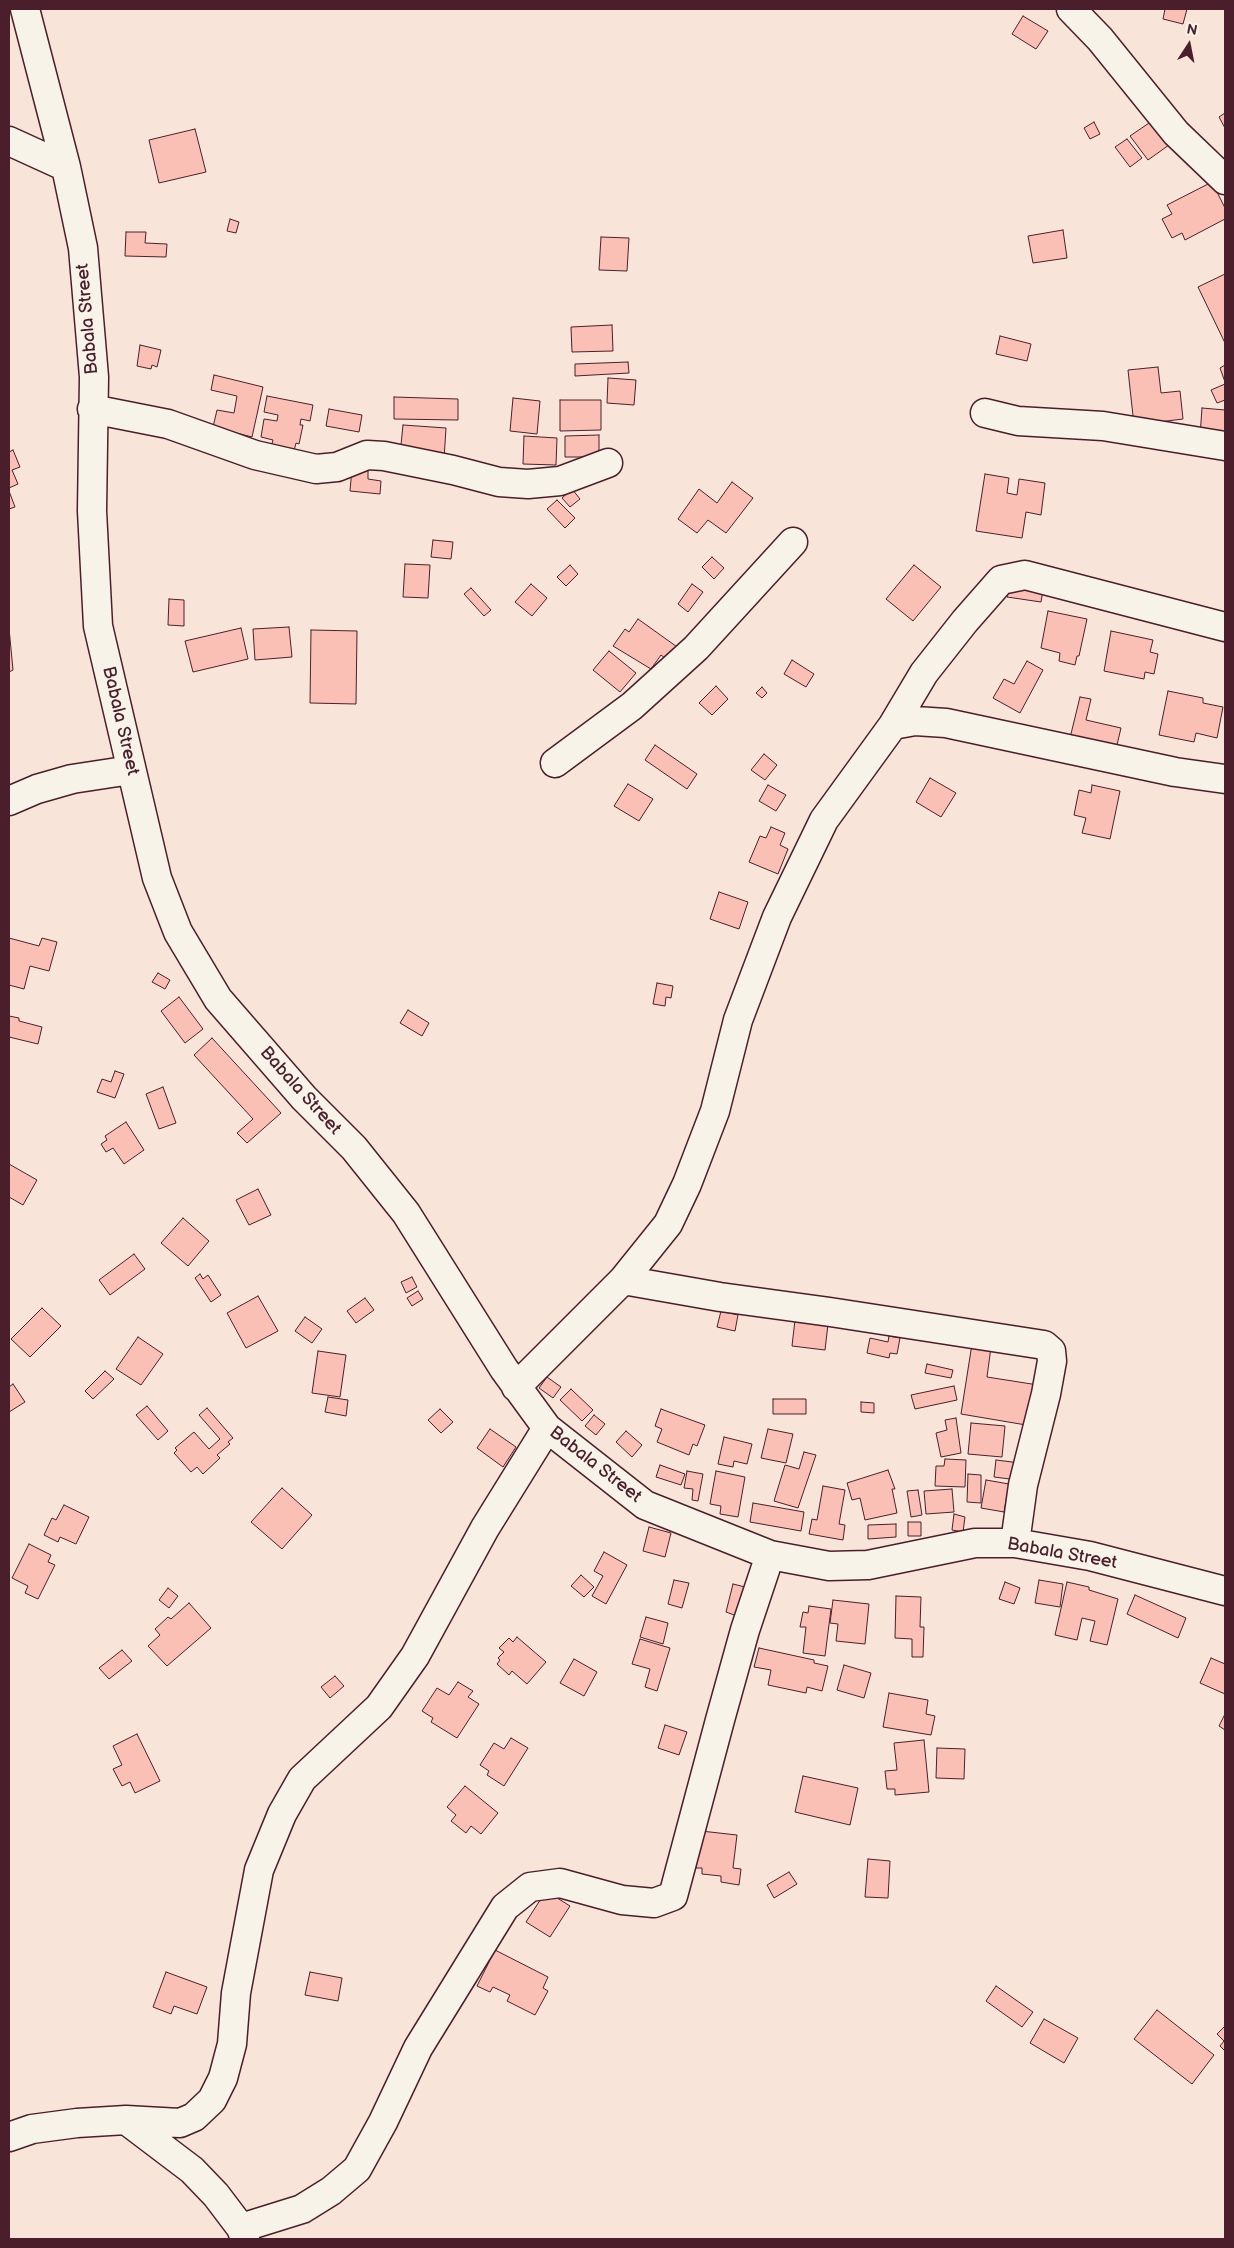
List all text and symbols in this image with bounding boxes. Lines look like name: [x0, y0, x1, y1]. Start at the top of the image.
north arrow: [1164, 20, 1214, 70]
text: N: [1185, 20, 1199, 39]
street label: Babala Street: [72, 263, 104, 375]
street label: Babala Street: [97, 664, 143, 778]
street label: Babala Street: [255, 1042, 345, 1140]
street label: Babala Street: [545, 1422, 645, 1508]
street label: Babala Street: [1005, 1534, 1119, 1574]

